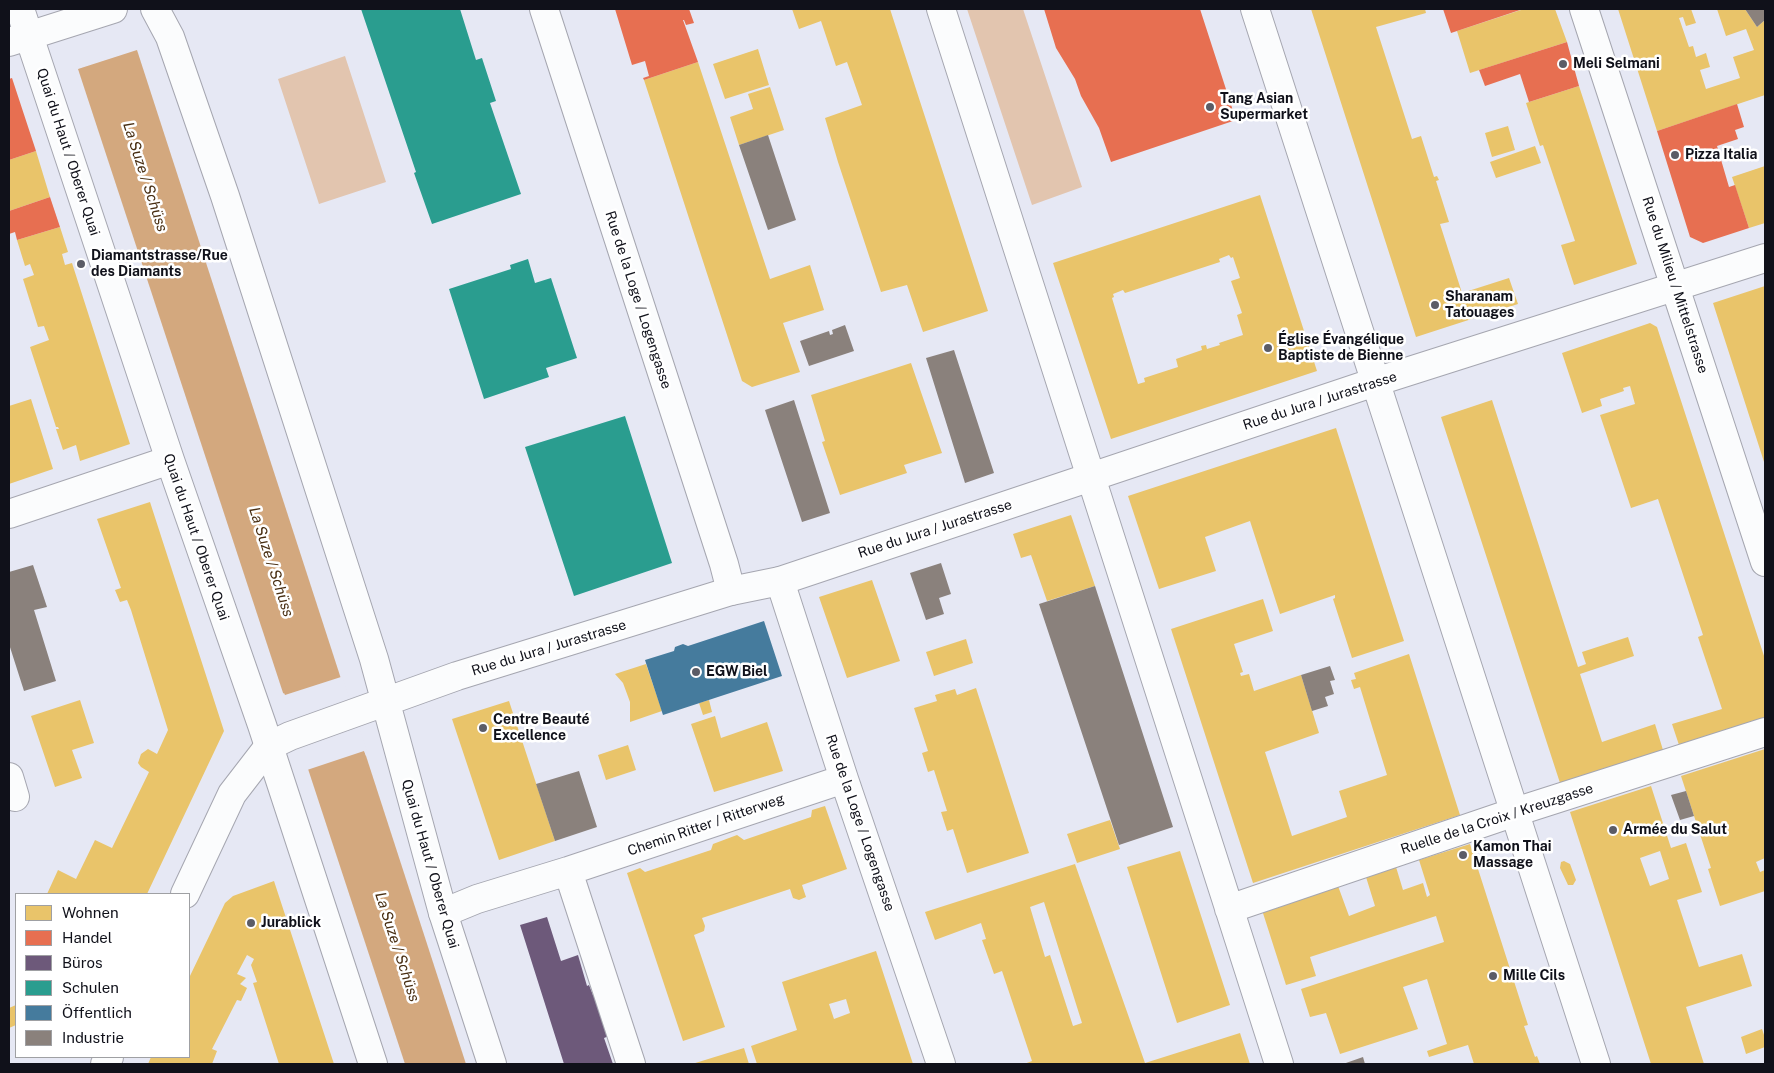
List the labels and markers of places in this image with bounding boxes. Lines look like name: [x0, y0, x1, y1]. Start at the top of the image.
place label: Meli Selmani: [1573, 56, 1660, 72]
marker: Meli Selmani: [1557, 58, 1569, 70]
place label: Tang Asian Supermarket: [1220, 91, 1308, 124]
marker: Tang Asian Supermarket: [1204, 101, 1216, 113]
place label: Pizza Italia: [1685, 147, 1757, 163]
marker: Pizza Italia: [1669, 149, 1681, 161]
place label: Diamantstrasse/Rue des Diamants: [91, 248, 228, 280]
marker: Diamantstrasse/Rue des Diamants: [75, 258, 87, 270]
place label: Sharanam Tatouages: [1445, 289, 1514, 322]
marker: Sharanam Tatouages: [1429, 299, 1441, 311]
place label: Église Évangélique Baptiste de Bienne: [1278, 332, 1404, 364]
marker: Église Évangélique Baptiste de Bienne: [1262, 342, 1274, 354]
place label: EGW Biel: [706, 664, 768, 680]
marker: EGW Biel: [690, 666, 702, 678]
place label: Centre Beauté Excellence: [493, 712, 590, 744]
marker: Centre Beauté Excellence: [477, 722, 489, 734]
place label: Armée du Salut: [1623, 822, 1727, 838]
marker: Armée du Salut: [1607, 824, 1619, 836]
place label: Kamon Thai Massage: [1473, 839, 1551, 872]
marker: Kamon Thai Massage: [1457, 849, 1469, 861]
place label: Jurablick: [261, 915, 321, 931]
marker: Jurablick: [245, 917, 257, 929]
place label: Mille Cils: [1503, 968, 1565, 984]
marker: Mille Cils: [1487, 970, 1499, 982]

